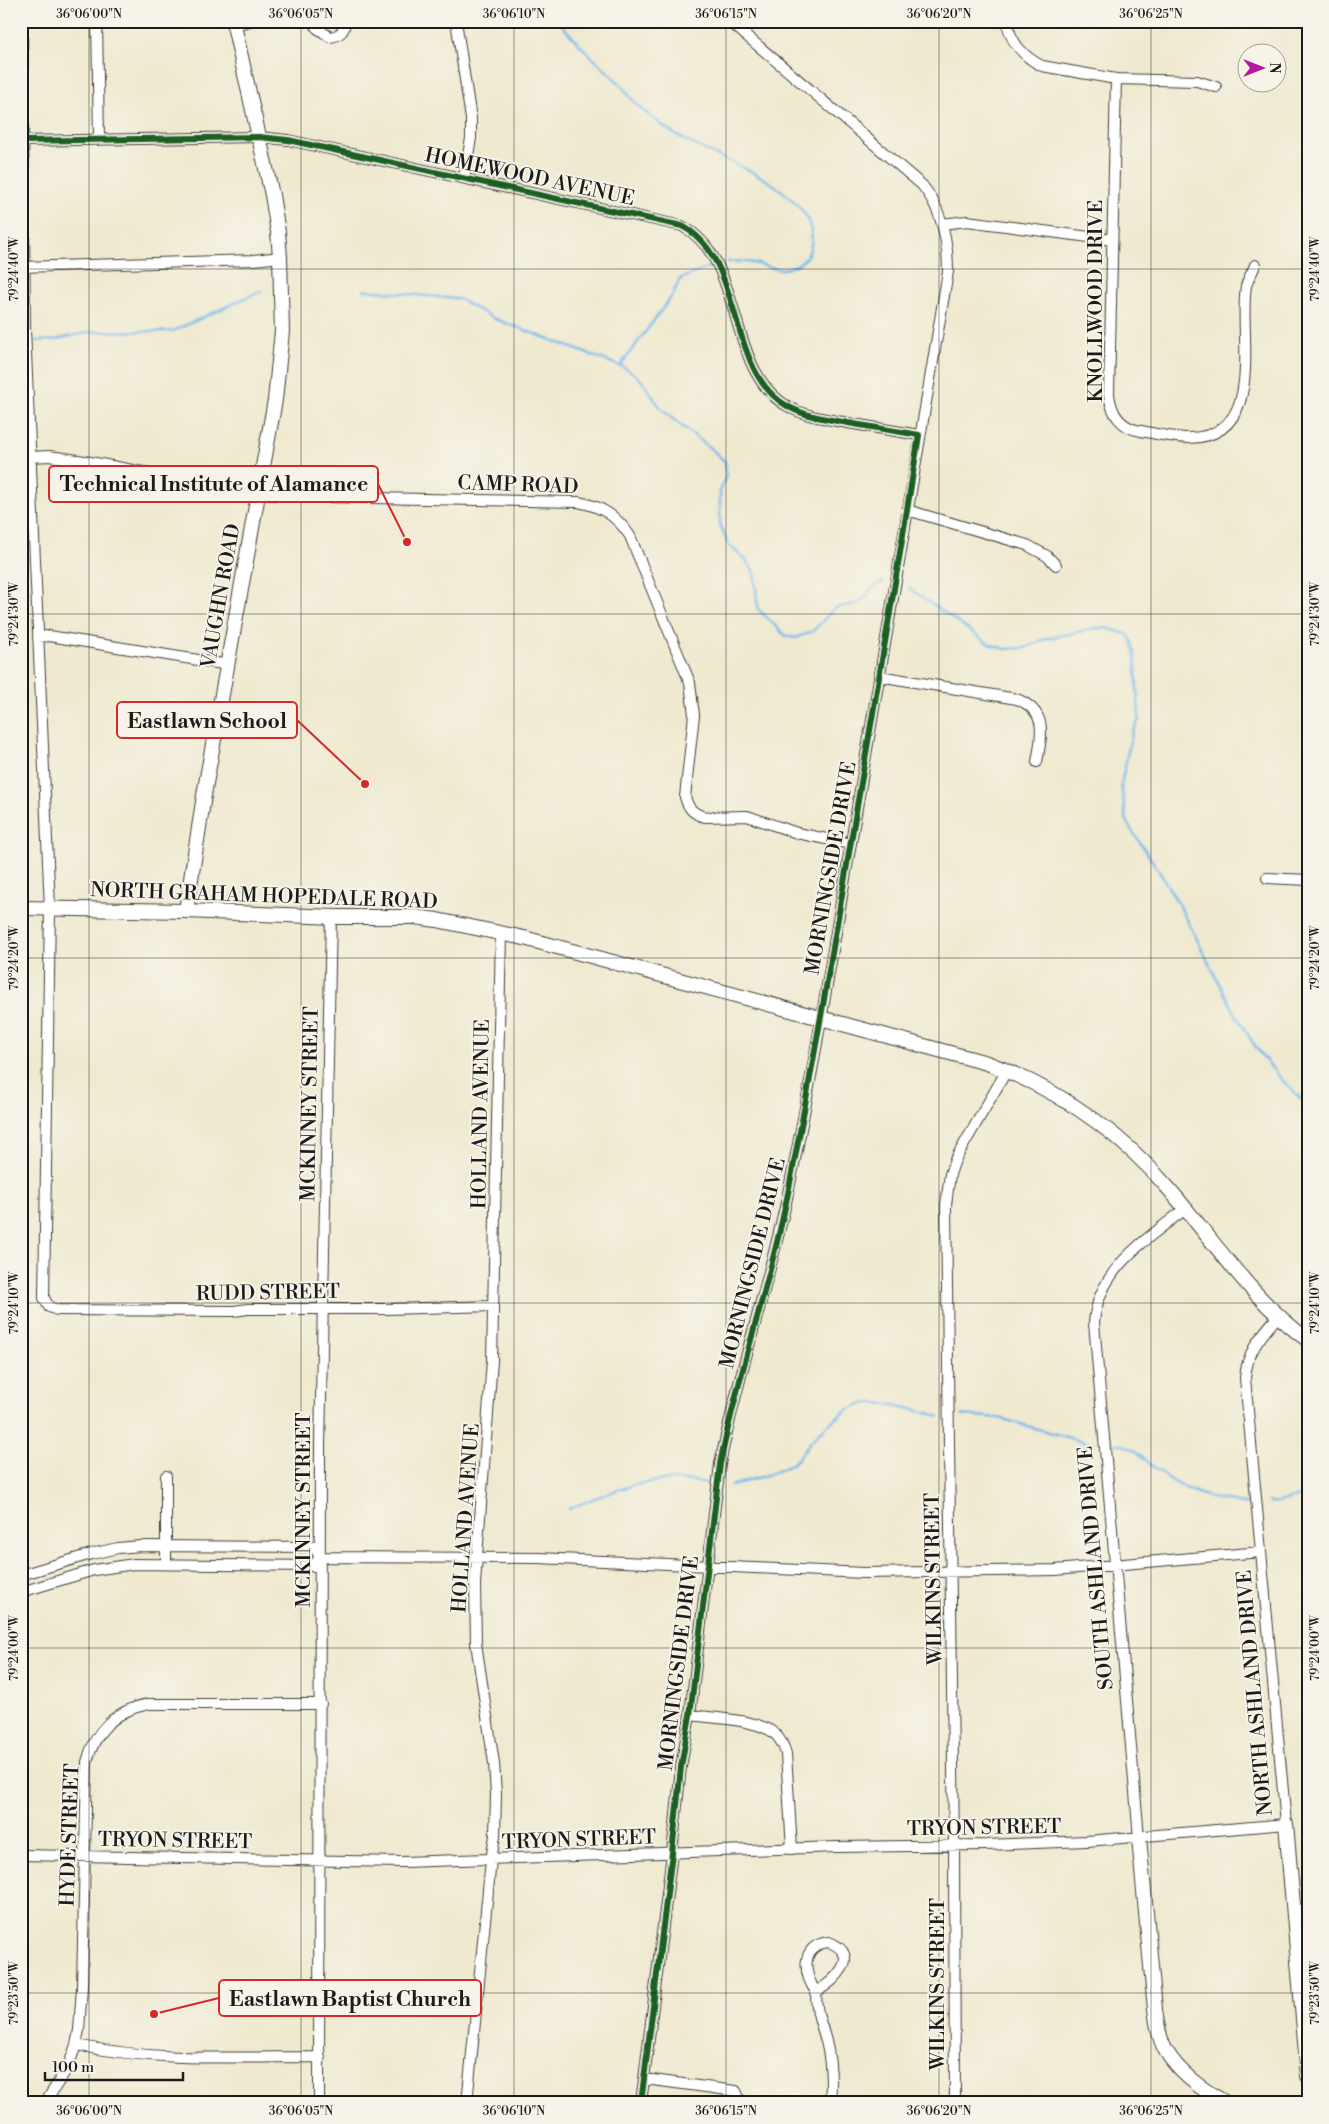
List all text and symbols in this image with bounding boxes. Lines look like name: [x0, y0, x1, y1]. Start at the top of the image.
text: 36°06'00"N: [56, 7, 122, 22]
text: 36°06'05"N: [269, 7, 333, 22]
text: 36°06'10"N: [483, 7, 545, 22]
text: 36°06'15"N: [695, 7, 757, 22]
text: 36°06'20"N: [907, 7, 971, 22]
text: 36°06'25"N: [1119, 7, 1183, 22]
north arrow: [1236, 42, 1286, 92]
text: N: [1265, 62, 1283, 74]
street label: HOMEWOOD AVENUE: [423, 143, 637, 212]
street label: KNOLLWOOD DRIVE: [1084, 200, 1109, 402]
text: 79°24'40"W: [7, 235, 22, 301]
text: 79°24'40"W: [1308, 235, 1323, 301]
callout: Technical Institute of Alamance: [49, 466, 378, 502]
street label: CAMP ROAD: [457, 471, 579, 500]
text: Technical Institute of Alamance: [60, 472, 368, 498]
street label: VAUGHN ROAD: [196, 522, 247, 672]
text: 79°24'30"W: [7, 581, 22, 646]
text: 79°24'30"W: [1308, 581, 1323, 646]
callout: Eastlawn School: [117, 702, 297, 738]
text: Eastlawn School: [127, 709, 287, 735]
street label: MORNINGSIDE DRIVE: [800, 759, 863, 977]
street label: NORTH GRAHAM HOPEDALE ROAD: [90, 878, 438, 915]
text: 79°24'20"W: [7, 925, 22, 990]
text: 79°24'20"W: [1308, 925, 1323, 990]
street label: MCKINNEY STREET: [296, 1006, 325, 1202]
street label: HOLLAND AVENUE: [467, 1019, 496, 1209]
street label: MORNINGSIDE DRIVE: [715, 1155, 792, 1371]
text: 79°24'10"W: [7, 1271, 22, 1334]
text: 79°24'10"W: [1308, 1271, 1323, 1334]
street label: RUDD STREET: [196, 1280, 340, 1307]
street label: MCKINNEY STREET: [292, 1412, 317, 1608]
street label: HOLLAND AVENUE: [447, 1422, 486, 1614]
street label: SOUTH ASHLAND DRIVE: [1073, 1445, 1120, 1691]
street label: WILKINS STREET: [920, 1493, 949, 1666]
street label: MORNINGSIDE DRIVE: [654, 1554, 705, 1772]
street label: NORTH ASHLAND DRIVE: [1232, 1569, 1279, 1817]
text: 79°24'00"W: [7, 1614, 22, 1681]
text: 79°24'00"W: [1308, 1614, 1323, 1681]
street label: HYDE STREET: [56, 1763, 85, 1907]
street label: TRYON STREET: [907, 1815, 1061, 1842]
street label: TRYON STREET: [501, 1825, 657, 1856]
street label: TRYON STREET: [98, 1828, 252, 1855]
street label: WILKINS STREET: [926, 1898, 951, 2071]
text: 79°23'50"W: [7, 1960, 22, 2025]
text: 79°23'50"W: [1308, 1960, 1323, 2025]
callout: Eastlawn Baptist Church: [219, 1980, 481, 2016]
text: Eastlawn Baptist Church: [229, 1987, 471, 2013]
scale bar: [45, 2049, 182, 2081]
text: 100 m: [52, 2058, 94, 2077]
text: 36°06'00"N: [56, 2104, 122, 2119]
text: 36°06'05"N: [269, 2104, 333, 2119]
text: 36°06'10"N: [483, 2104, 545, 2119]
text: 36°06'15"N: [695, 2104, 757, 2119]
text: 36°06'20"N: [907, 2104, 971, 2119]
text: 36°06'25"N: [1119, 2104, 1183, 2119]

